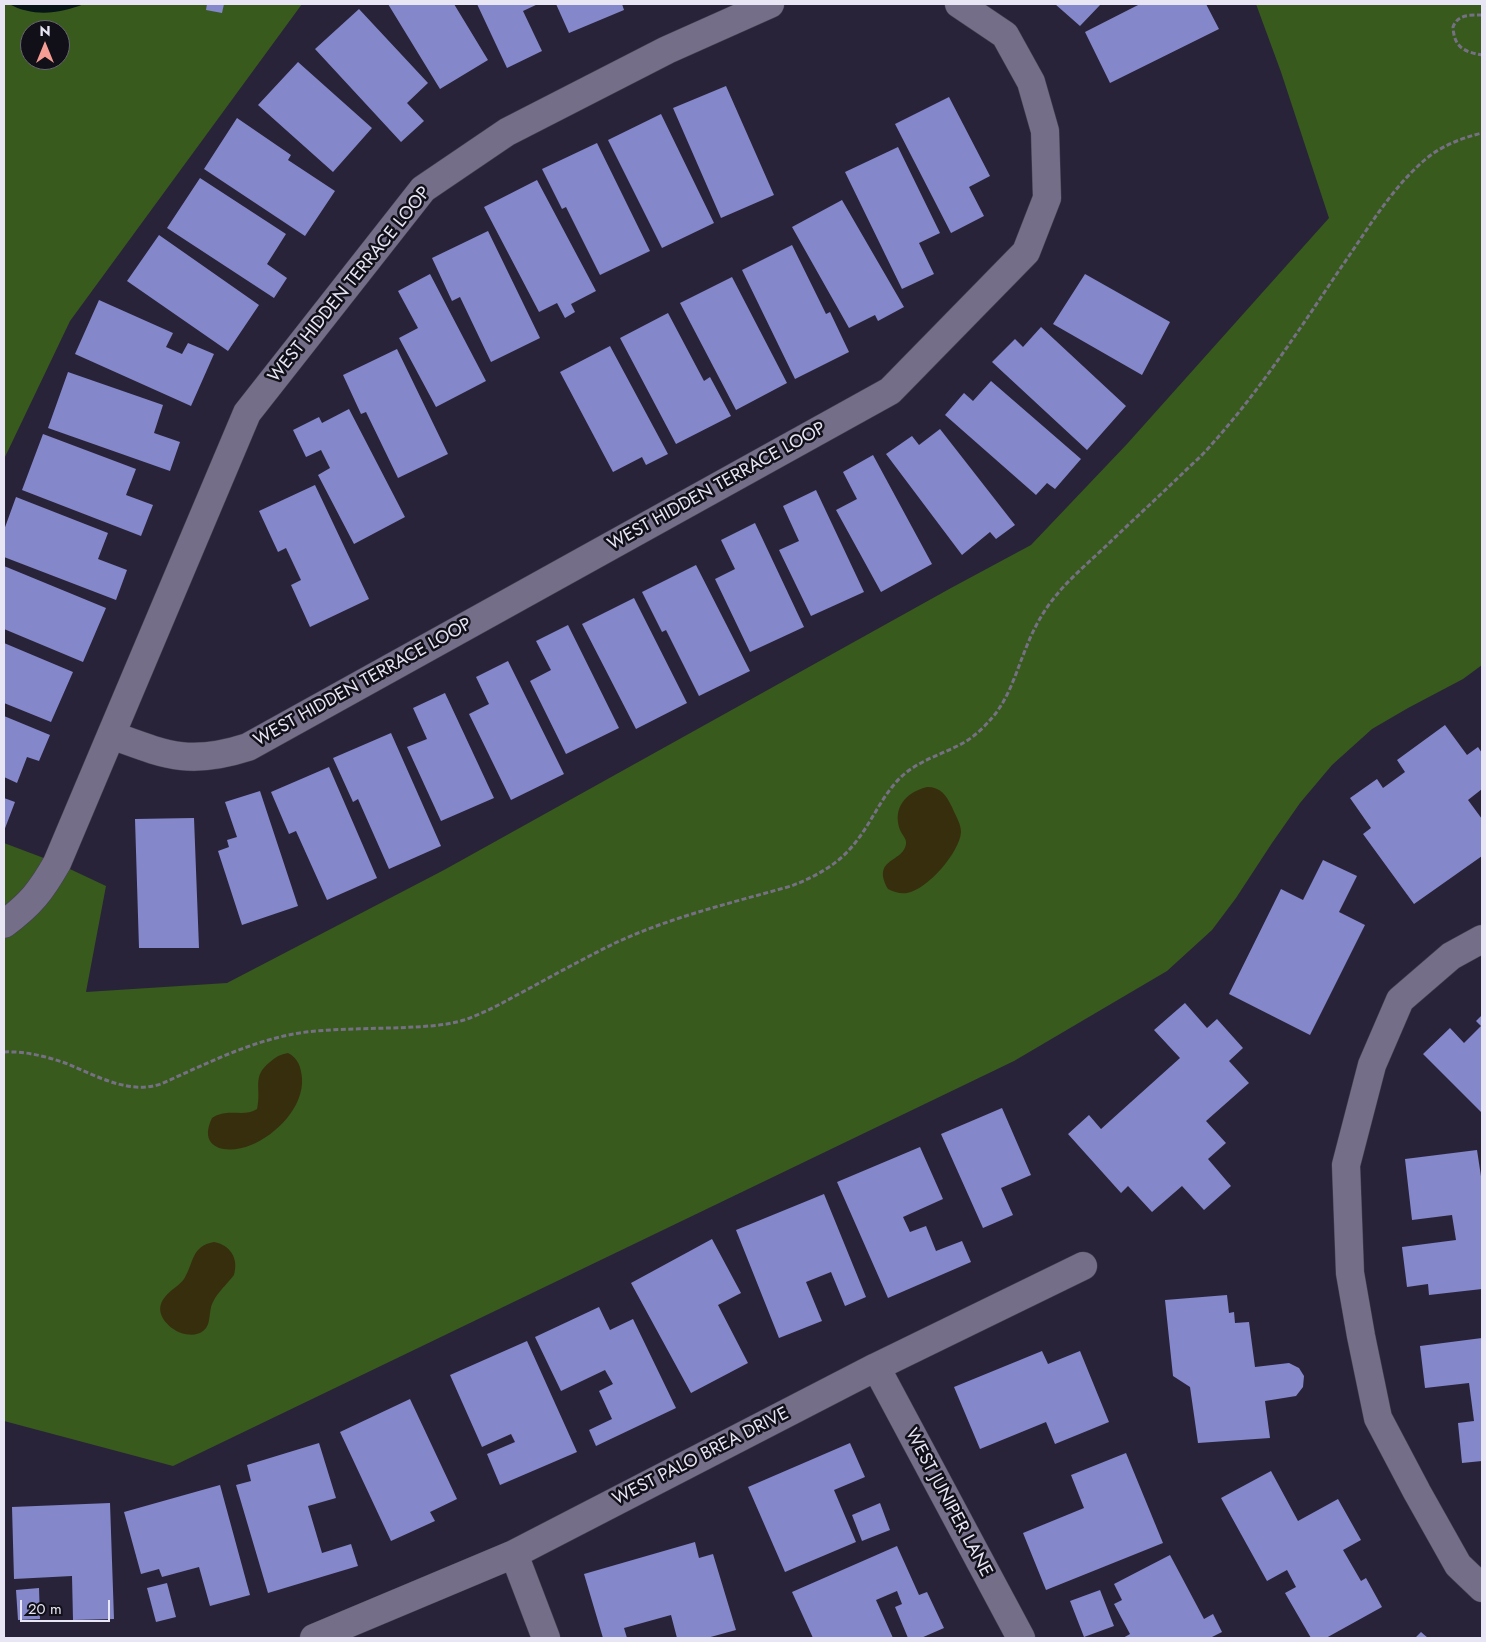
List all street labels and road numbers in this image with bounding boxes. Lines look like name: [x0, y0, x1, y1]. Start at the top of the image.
street label: WEST HIDDEN TERRACE LOOP: [264, 183, 436, 387]
street label: WEST HIDDEN TERRACE LOOP: [604, 418, 830, 556]
street label: WEST HIDDEN TERRACE LOOP: [250, 614, 476, 752]
street label: WEST PALO BREA DRIVE: [609, 1403, 793, 1511]
street label: WEST JUNIPER LANE: [900, 1425, 996, 1581]

